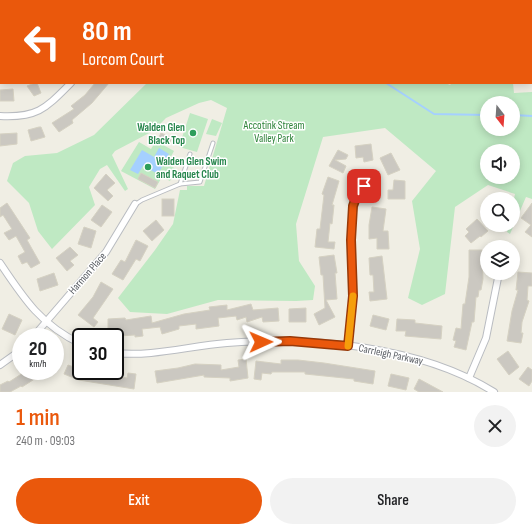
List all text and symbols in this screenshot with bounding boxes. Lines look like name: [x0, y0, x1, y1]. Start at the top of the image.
text: 80 m: [82, 15, 131, 48]
icon: left: [16, 16, 68, 68]
text: Lorcom Court: [82, 49, 164, 70]
north arrow: [480, 96, 520, 136]
map controls: [480, 96, 520, 280]
park label: Accotink Stream Valley Park: [243, 119, 304, 145]
place label: Walden Glen Black Top: [137, 121, 185, 147]
marker: Walden Glen Black Top: [188, 128, 198, 138]
button: sound: [480, 144, 520, 184]
place label: Walden Glen Swim and Raquet Club: [156, 155, 227, 181]
marker: Walden Glen Swim and Raquet Club: [143, 162, 153, 172]
pin: [347, 169, 381, 203]
icon: arrive: [353, 175, 375, 197]
button: search: [480, 192, 520, 232]
button: layers: [480, 240, 520, 280]
street label: Harmon Place: [66, 250, 109, 297]
position arrow: [240, 321, 282, 363]
speed limit sign: 30: [72, 328, 124, 380]
text: 20: [29, 337, 47, 361]
street label: Carrleigh Parkway: [357, 341, 425, 368]
text: km/h: [29, 358, 47, 370]
text: 1 min: [16, 403, 60, 432]
button: close: [474, 405, 516, 447]
text: 240 m · 09:03: [16, 433, 75, 449]
button: Exit: [16, 478, 262, 524]
button: Share: [270, 478, 516, 524]

